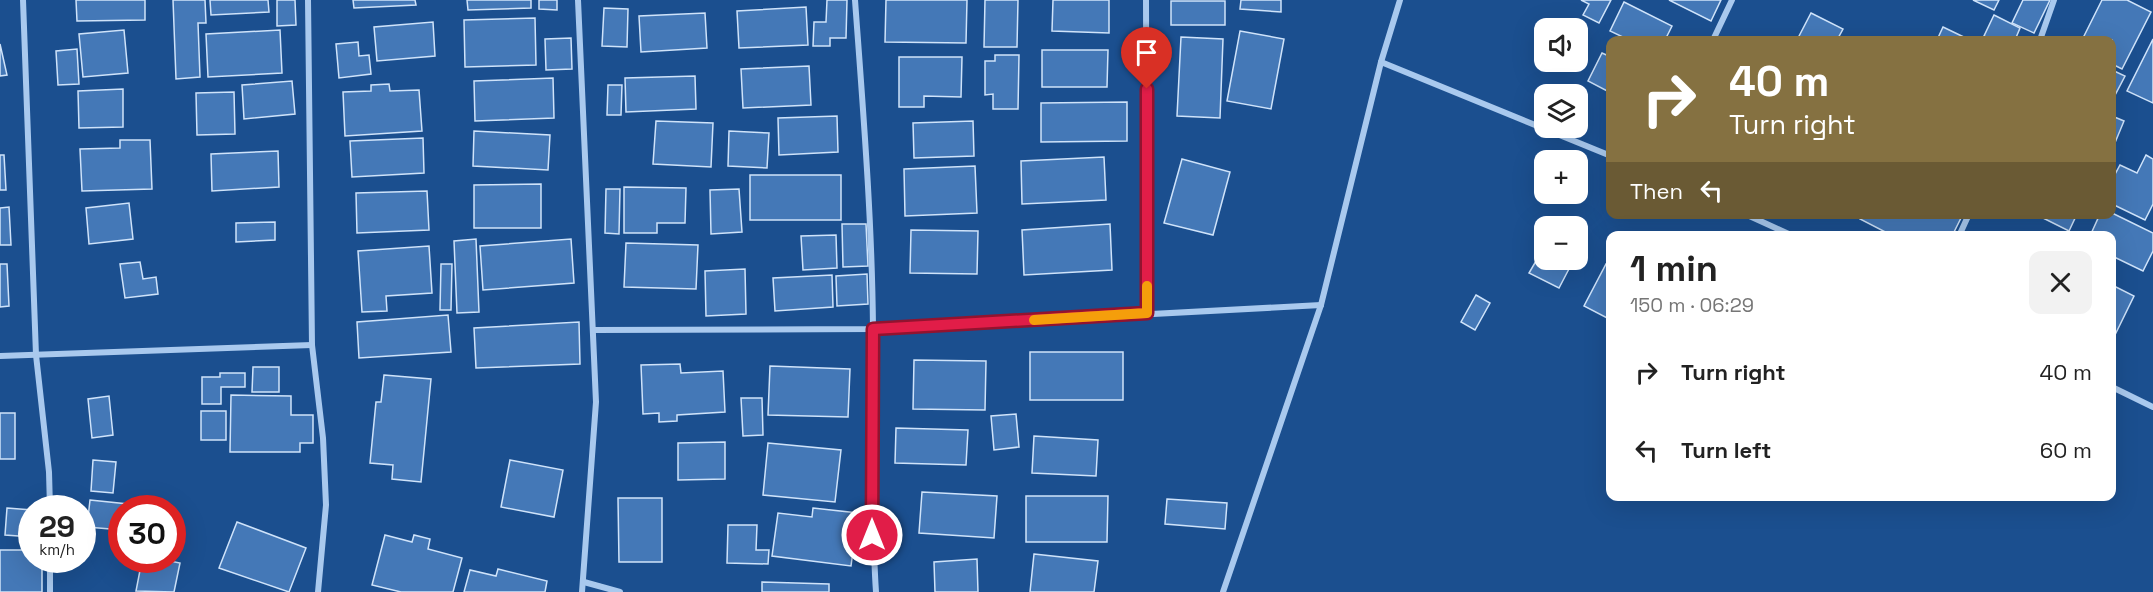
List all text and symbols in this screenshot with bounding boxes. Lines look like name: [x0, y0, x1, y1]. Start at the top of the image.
map controls: [1534, 18, 1588, 270]
button: sound: [1534, 18, 1588, 72]
pin: [1121, 27, 1172, 89]
icon: arrive: [1130, 36, 1163, 69]
text: 40 m: [1729, 55, 1829, 108]
icon: right: [1630, 60, 1708, 138]
button: layers: [1534, 84, 1588, 138]
text: Turn right: [1729, 107, 1856, 142]
button: +: [1534, 150, 1588, 204]
icon: left: [1695, 174, 1728, 207]
text: Then: [1630, 177, 1683, 205]
button: −: [1534, 216, 1588, 270]
text: 1 min: [1630, 246, 1718, 292]
button: close: [2029, 251, 2092, 314]
text: 150 m · 06:29: [1630, 292, 1754, 318]
icon: right: [1630, 356, 1663, 389]
text: Turn right: [1681, 358, 1786, 386]
text: 40 m: [2040, 358, 2092, 386]
icon: left: [1630, 434, 1663, 467]
text: Turn left: [1681, 436, 1771, 464]
text: 60 m: [2040, 436, 2092, 464]
speed limit sign: 30: [108, 495, 186, 573]
position arrow: [840, 503, 904, 567]
text: 29: [39, 507, 75, 546]
text: km/h: [39, 540, 75, 559]

